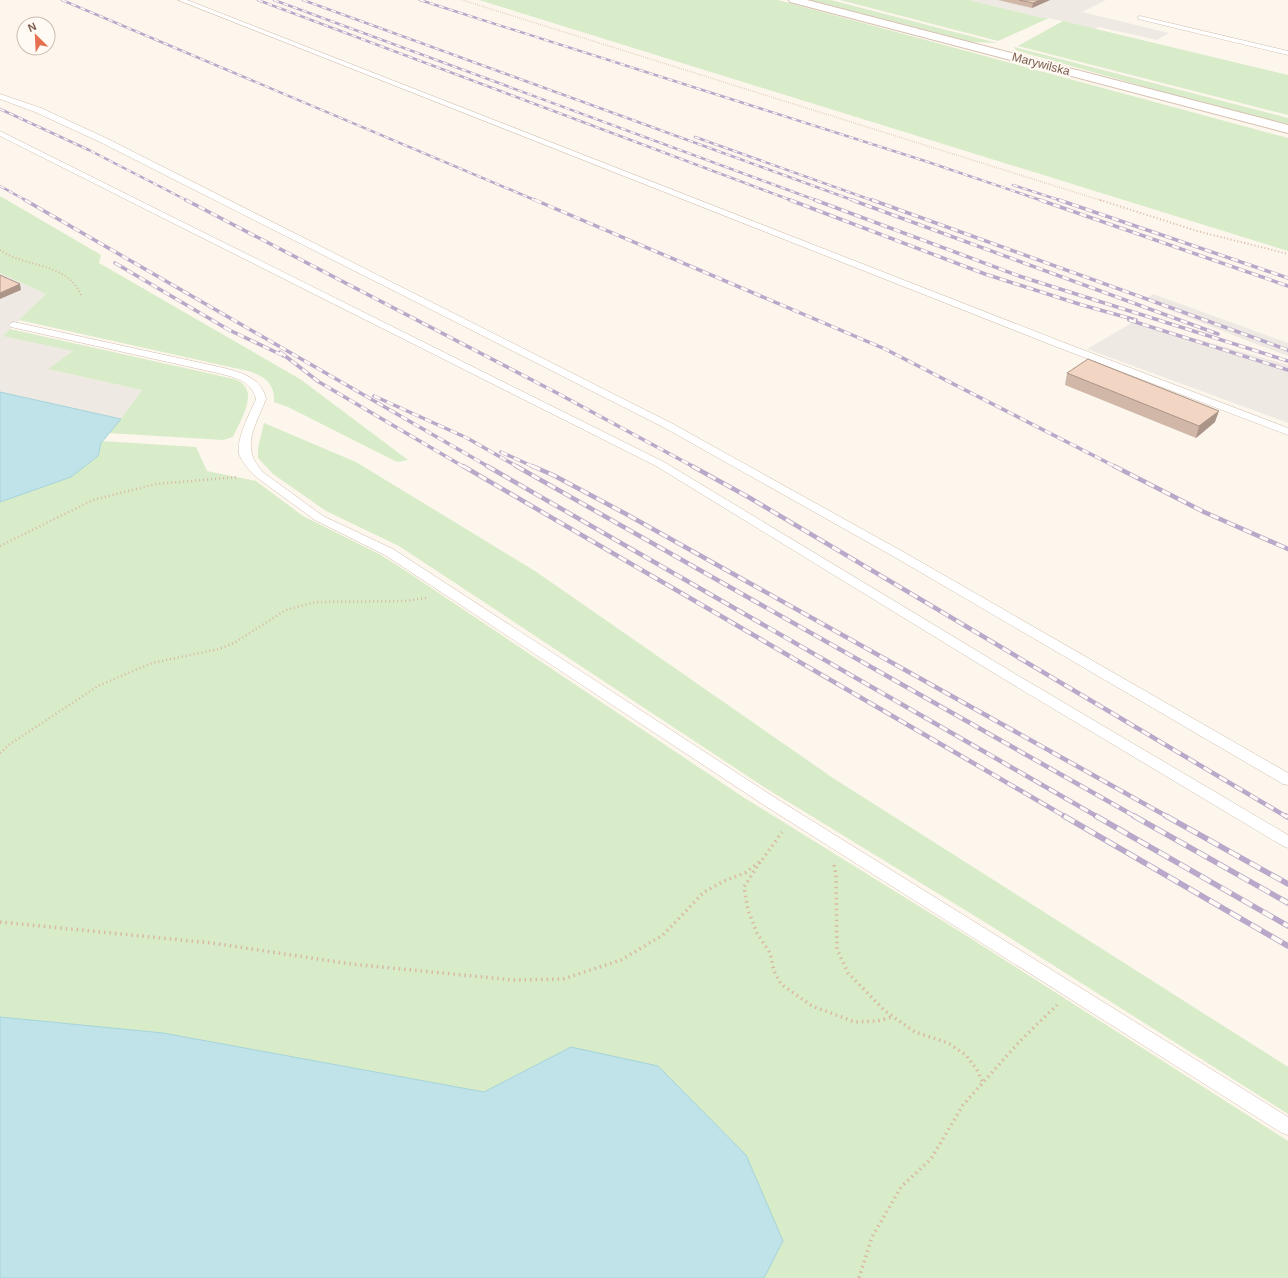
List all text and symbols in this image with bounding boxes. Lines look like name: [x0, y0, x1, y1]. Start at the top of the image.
north arrow: [16, 16, 56, 56]
text: N: [26, 20, 38, 34]
street label: Marywilska: [1011, 50, 1072, 79]

